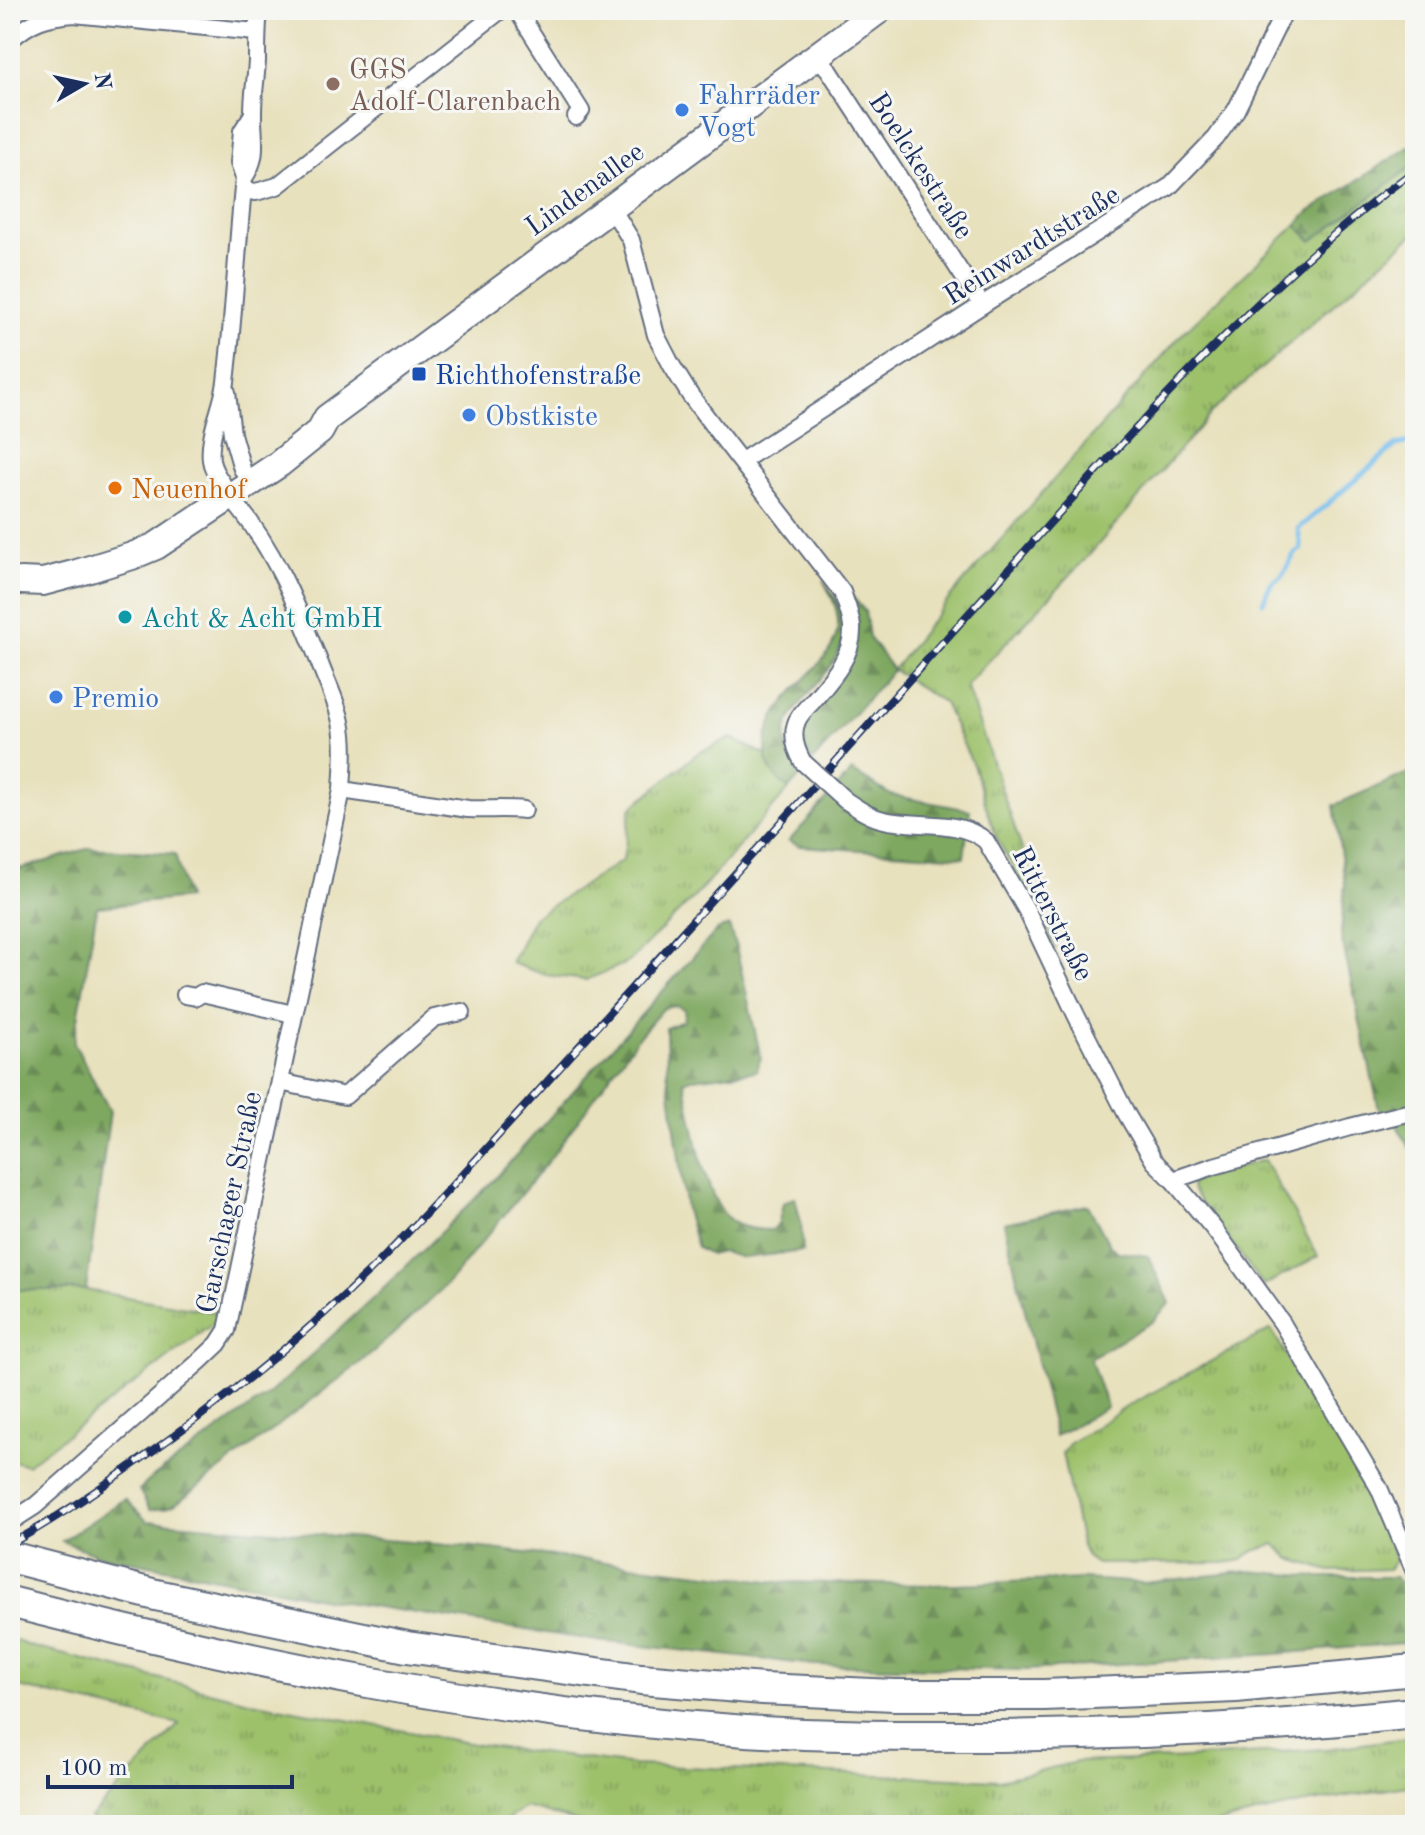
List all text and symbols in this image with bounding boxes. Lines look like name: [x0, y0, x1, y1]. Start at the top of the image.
north arrow: [44, 44, 124, 124]
place label: GGS Adolf-Clarenbach: [349, 57, 561, 117]
text: N: [90, 71, 114, 91]
marker: GGS Adolf-Clarenbach: [324, 75, 342, 93]
place label: Fahrräder Vogt: [698, 83, 820, 143]
street label: Boelckestraße: [862, 88, 977, 245]
marker: Fahrräder Vogt: [673, 101, 691, 119]
street label: Lindenallee: [521, 138, 650, 243]
street label: Reinwardtstraße: [940, 181, 1125, 312]
place label: Richthofenstraße: [435, 363, 641, 391]
marker: Richthofenstraße: [410, 365, 428, 383]
place label: Obstkiste: [485, 404, 598, 432]
marker: Obstkiste: [460, 406, 478, 424]
place label: Neuenhof: [131, 477, 249, 505]
marker: Neuenhof: [106, 479, 124, 497]
place label: Acht & Acht GmbH: [141, 606, 383, 634]
marker: Acht & Acht GmbH: [116, 608, 134, 626]
place label: Premio: [72, 686, 159, 714]
marker: Premio: [47, 688, 65, 706]
street label: Ritterstraße: [1006, 843, 1097, 986]
street label: Garschager Straße: [194, 1089, 268, 1316]
scale bar: [48, 1739, 292, 1789]
text: 100 m: [60, 1757, 128, 1781]

